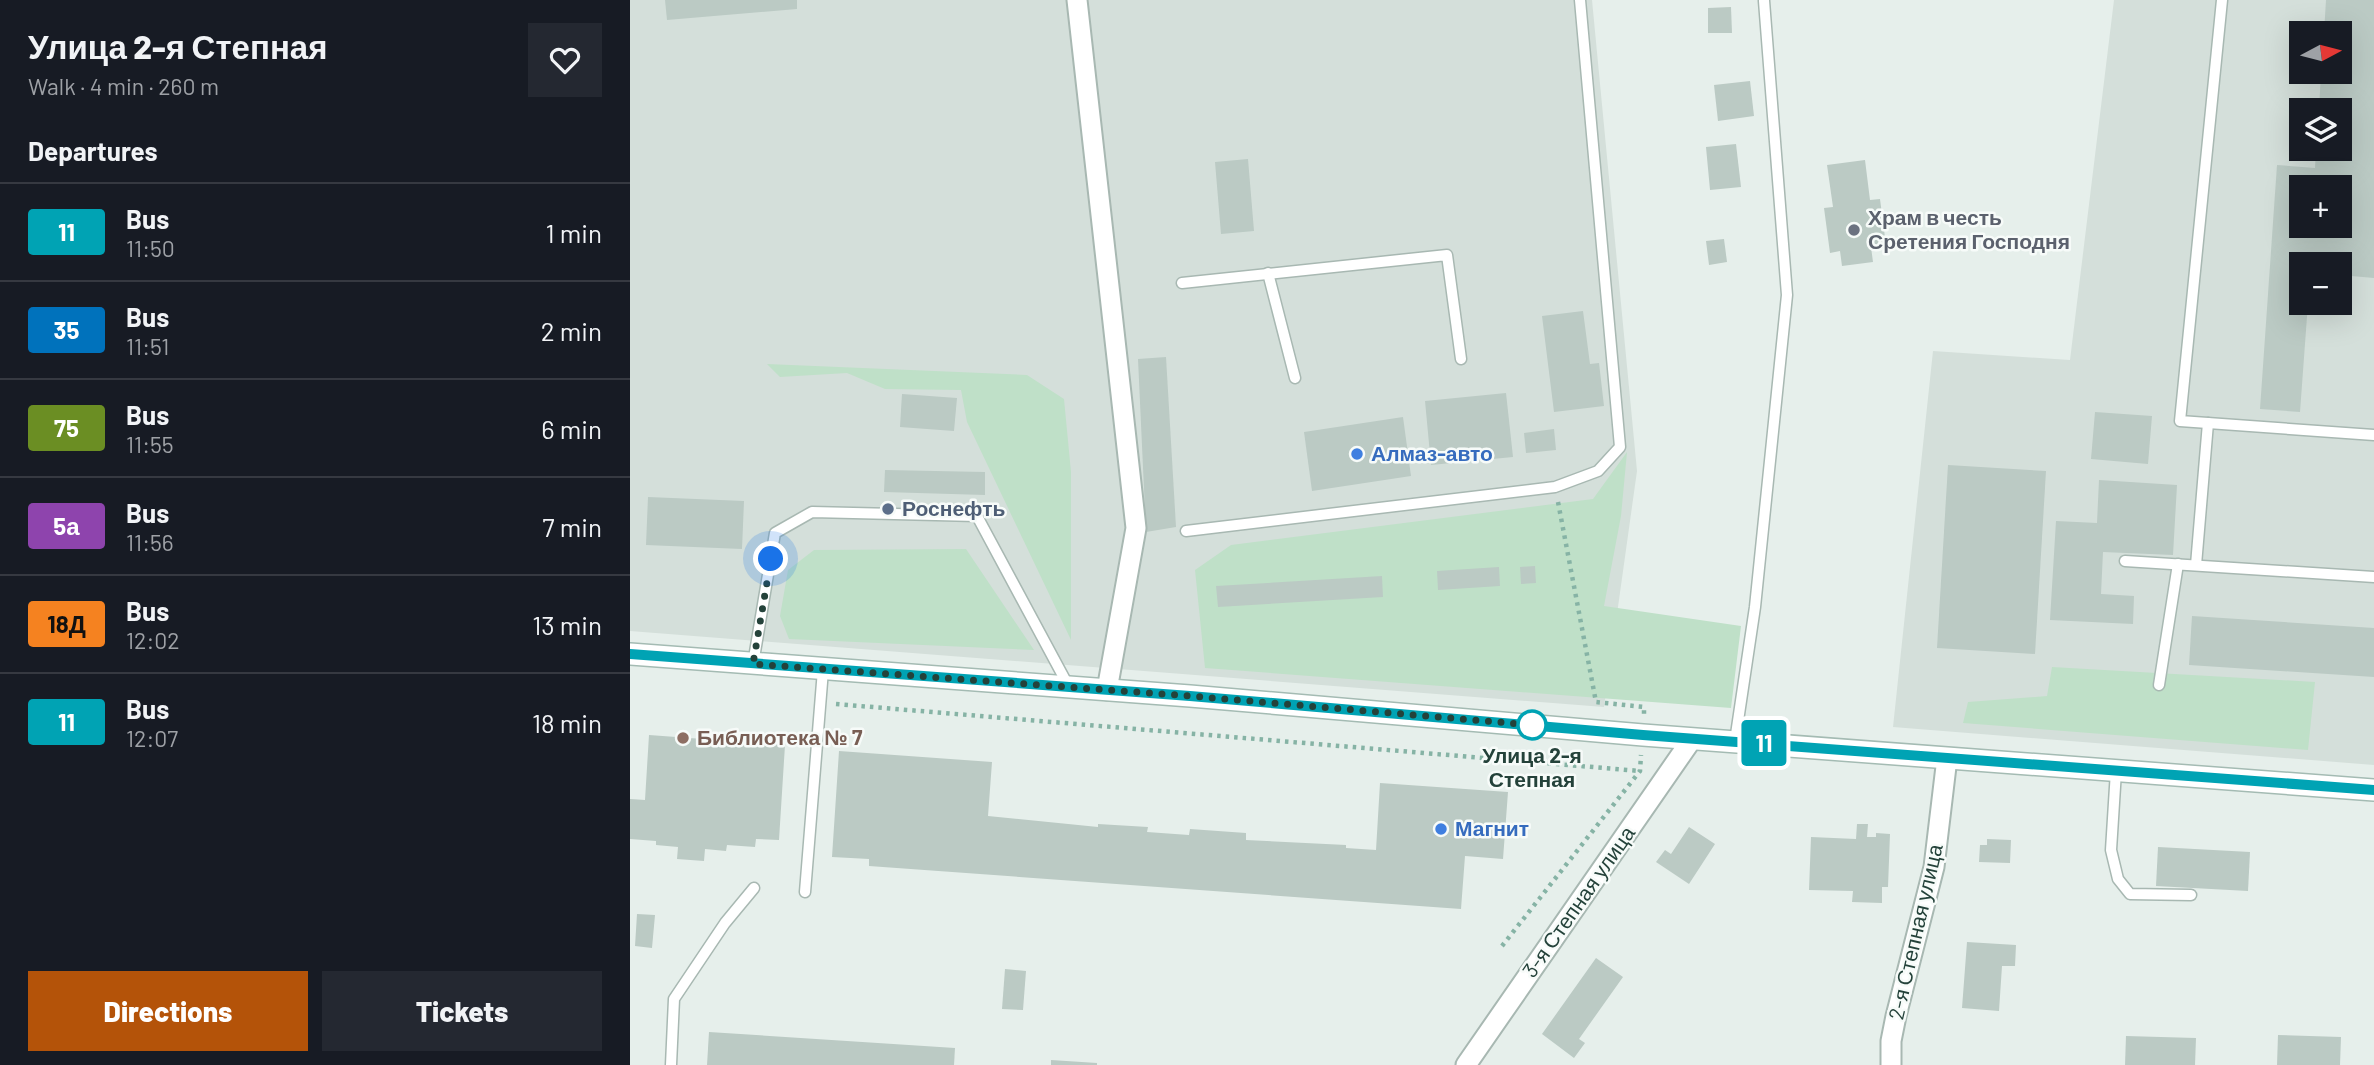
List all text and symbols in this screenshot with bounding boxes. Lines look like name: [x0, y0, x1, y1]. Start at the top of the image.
north arrow: [2289, 21, 2352, 84]
map controls: [2289, 21, 2352, 315]
button: heart: [528, 23, 602, 97]
text: Улица 2-я Степная: [28, 26, 327, 66]
text: Walk · 4 min · 260 m: [28, 72, 219, 100]
button: layers: [2289, 98, 2352, 161]
text: Departures: [28, 135, 158, 166]
button: +: [2289, 175, 2352, 238]
text: Bus: [126, 203, 169, 234]
place label: Храм в честь Сретения Господня: [1868, 204, 2070, 253]
text: 11: [58, 217, 75, 246]
text: 1 min: [546, 217, 602, 248]
marker: Храм в честь Сретения Господня: [1846, 222, 1862, 238]
text: 11:50: [126, 234, 175, 262]
button: −: [2289, 252, 2352, 315]
text: Bus: [126, 301, 169, 332]
text: 35: [54, 315, 79, 344]
text: 2 min: [541, 315, 602, 346]
text: 11:51: [126, 332, 169, 360]
text: Bus: [126, 399, 169, 430]
text: 75: [54, 413, 79, 442]
text: 6 min: [541, 413, 602, 444]
text: 11:55: [126, 430, 174, 458]
place label: Алмаз-авто: [1371, 440, 1493, 465]
marker: Алмаз-авто: [1349, 446, 1365, 462]
place label: Роснефть: [902, 495, 1005, 520]
text: Bus: [126, 497, 169, 528]
marker: Роснефть: [880, 501, 896, 517]
text: 5а: [53, 511, 80, 540]
text: 7 min: [542, 511, 602, 542]
text: 11:56: [126, 528, 174, 556]
your location: [753, 541, 788, 576]
text: Bus: [126, 595, 169, 626]
text: 18Д: [47, 609, 86, 638]
text: 13 min: [532, 609, 602, 640]
text: 12:02: [126, 626, 180, 654]
text: Bus: [126, 693, 169, 724]
text: 11: [58, 707, 75, 736]
text: 18 min: [532, 707, 602, 738]
marker: Улица 2-я Степная: [1517, 710, 1547, 740]
line badge: 11: [1732, 720, 1796, 766]
text: 12:07: [126, 724, 178, 752]
place label: Библиотека № 7: [697, 724, 863, 749]
text: 11: [1755, 728, 1773, 757]
marker: Библиотека № 7: [675, 730, 691, 746]
place label: Улица 2-я Степная: [1482, 742, 1582, 791]
place label: Магнит: [1455, 815, 1529, 840]
street label: 3-я Степная улица: [1516, 820, 1639, 982]
marker: Магнит: [1433, 821, 1449, 837]
street label: 2-я Степная улица: [1882, 841, 1947, 1022]
button: Directions: [28, 971, 308, 1051]
button: Tickets: [322, 971, 602, 1051]

